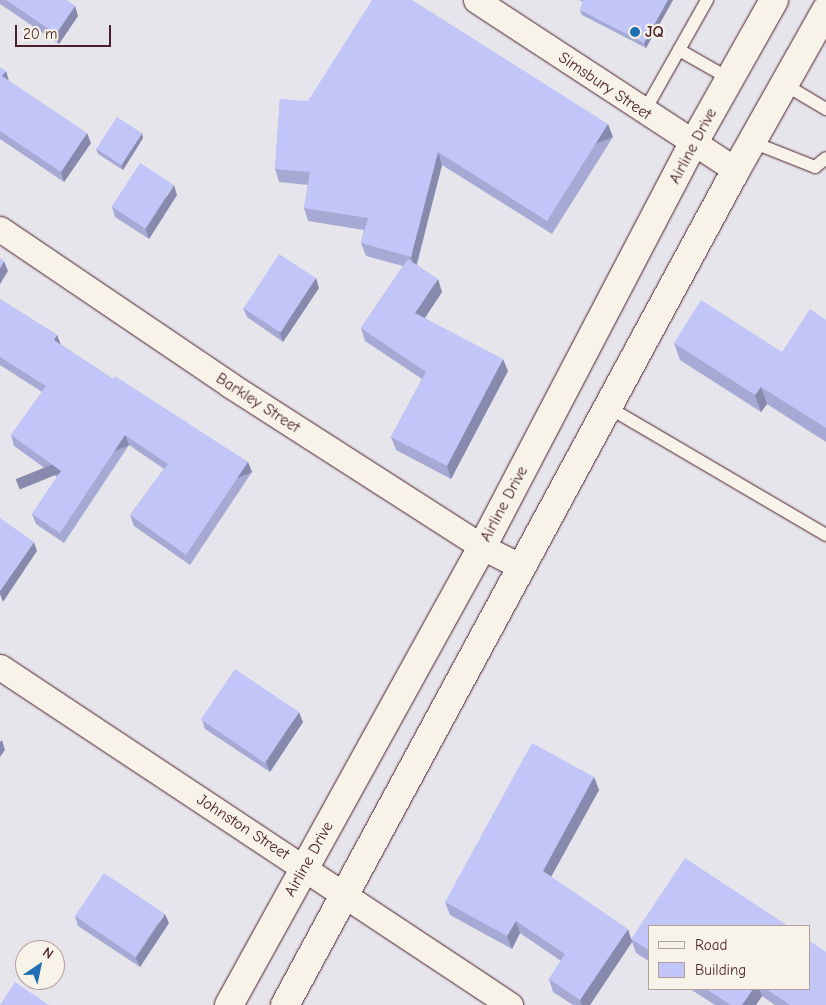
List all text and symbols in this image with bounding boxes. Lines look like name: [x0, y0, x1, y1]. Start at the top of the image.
scale bar: [18, 15, 114, 47]
place label: JQ: [645, 22, 664, 42]
text: 20 m: [23, 25, 57, 43]
marker: JQ: [629, 26, 641, 38]
street label: Simsbury Street: [555, 48, 655, 124]
street label: Airline Drive: [665, 105, 721, 187]
street label: Barkley Street: [212, 369, 304, 437]
street label: Airline Drive: [476, 463, 532, 545]
street label: Johnston Street: [193, 790, 293, 864]
street label: Airline Drive: [280, 818, 338, 900]
legend: [648, 925, 811, 990]
text: Road: [695, 936, 727, 954]
north arrow: [15, 940, 65, 990]
text: N: [40, 943, 57, 963]
text: Building: [695, 961, 746, 979]

